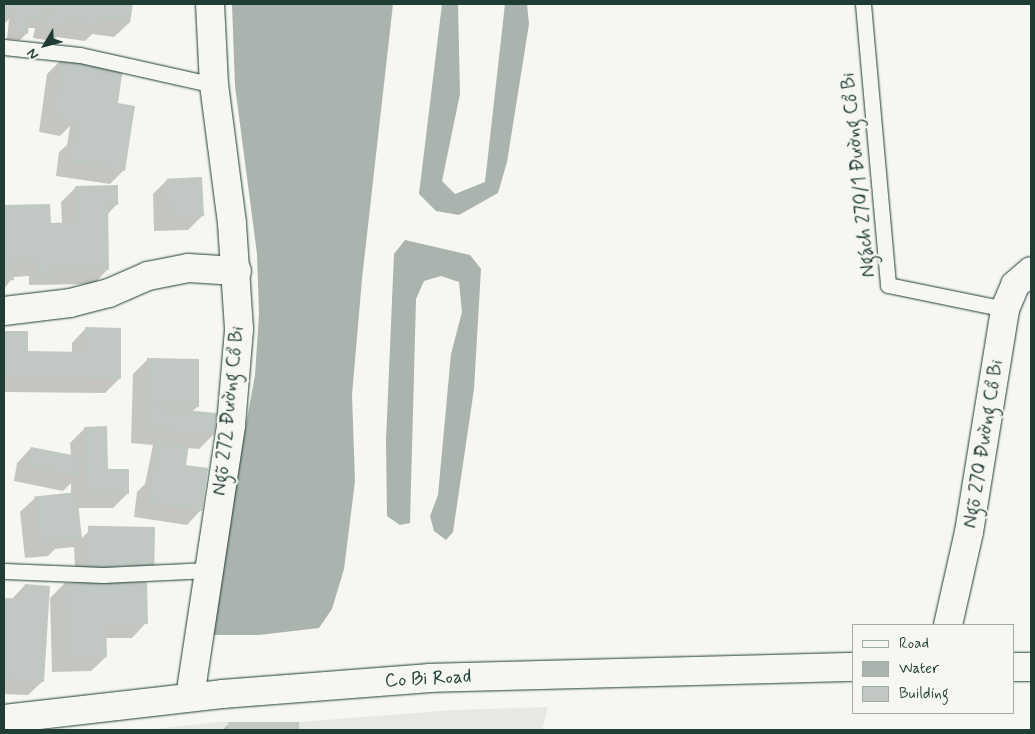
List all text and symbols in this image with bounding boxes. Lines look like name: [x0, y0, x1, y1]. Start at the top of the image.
north arrow: [20, 20, 70, 70]
text: N: [23, 45, 43, 63]
street label: Ngách 270/1 Đường Cổ Bi: [837, 71, 881, 279]
street label: Ngõ 272 Đường Cổ Bi: [209, 325, 249, 497]
street label: Ngõ 270 Đường Cổ Bi: [959, 357, 1009, 531]
legend: [852, 624, 1015, 714]
text: Road: [899, 634, 929, 654]
text: Water: [899, 659, 939, 679]
street label: Co Bi Road: [384, 665, 472, 693]
text: Building: [899, 684, 949, 704]

